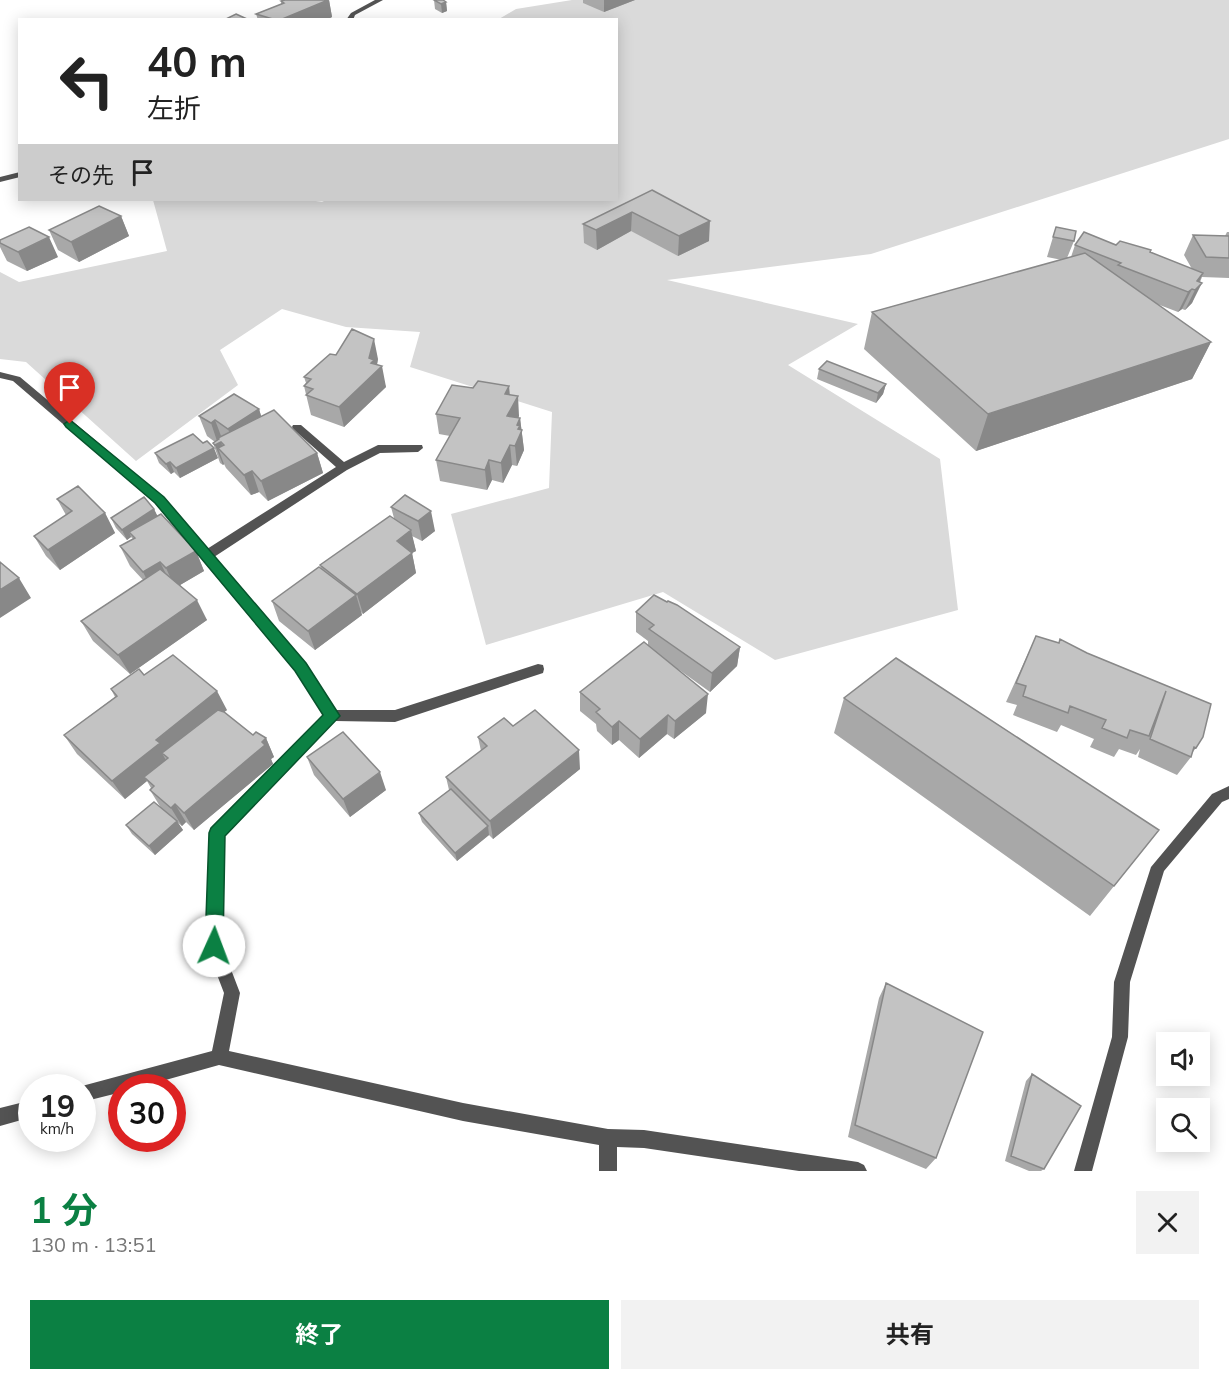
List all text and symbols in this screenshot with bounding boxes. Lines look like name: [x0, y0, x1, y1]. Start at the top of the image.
text: 40 m: [147, 35, 247, 88]
icon: left: [48, 42, 126, 120]
text: 左折: [147, 91, 201, 125]
icon: arrive: [126, 156, 159, 189]
text: その先: [48, 161, 114, 189]
pin: [44, 362, 95, 424]
icon: arrive: [53, 371, 86, 404]
position arrow: [182, 914, 246, 978]
map controls: [1156, 1032, 1210, 1152]
button: sound: [1156, 1032, 1210, 1086]
speed limit sign: 30: [108, 1074, 186, 1152]
text: 19: [39, 1087, 75, 1125]
button: search: [1156, 1098, 1210, 1152]
text: km/h: [40, 1119, 74, 1138]
text: 1 分: [30, 1187, 97, 1232]
button: close: [1136, 1191, 1199, 1254]
text: 130 m · 13:51: [30, 1232, 156, 1257]
button: 終了: [30, 1300, 609, 1369]
button: 共有: [621, 1300, 1199, 1369]

